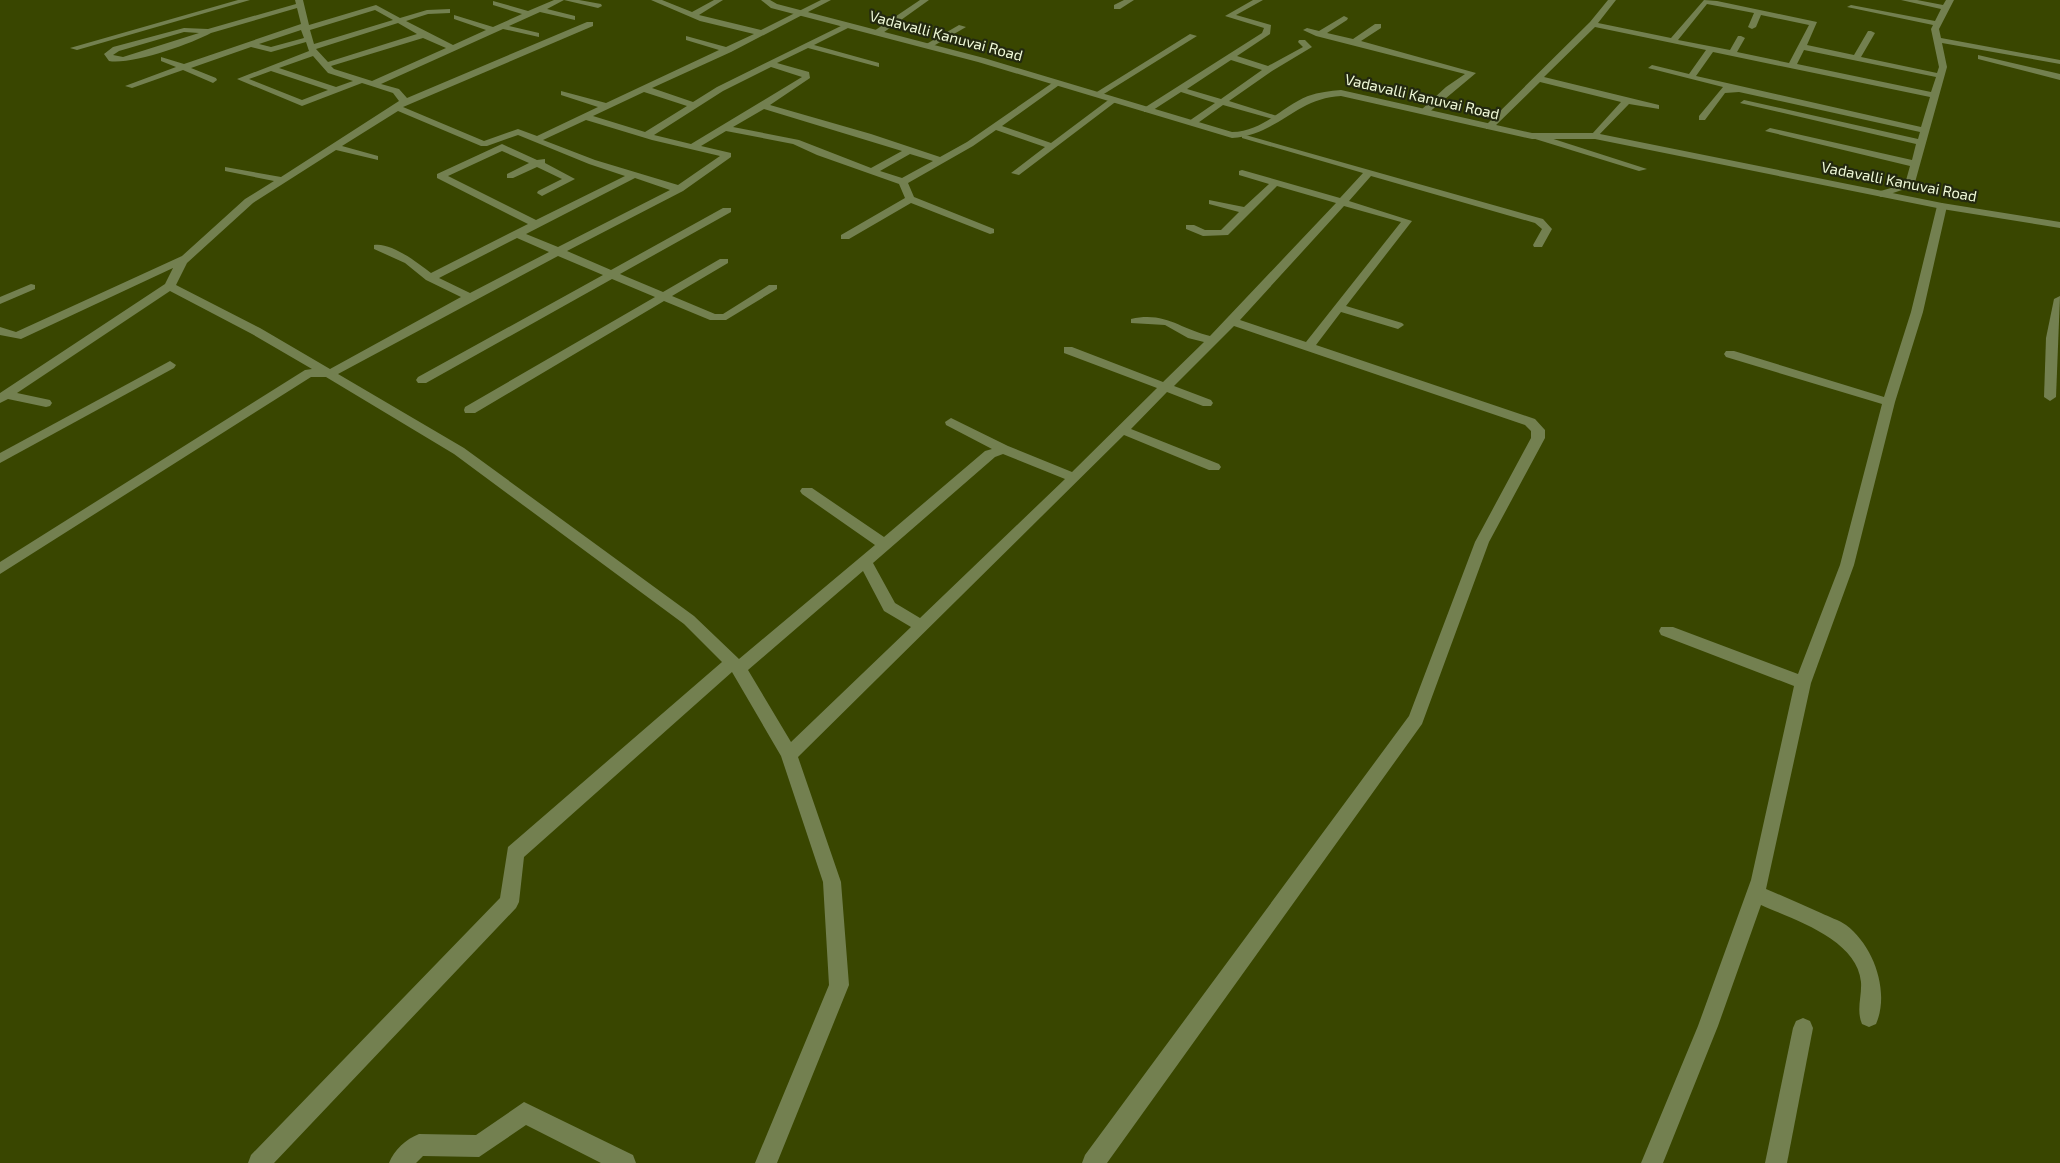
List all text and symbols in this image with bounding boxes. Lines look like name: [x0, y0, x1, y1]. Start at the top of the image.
street label: Vadavalli Kanuvai Road: [868, 6, 1025, 64]
street label: Vadavalli Kanuvai Road: [1343, 69, 1501, 123]
street label: Vadavalli Kanuvai Road: [1820, 157, 1978, 205]

